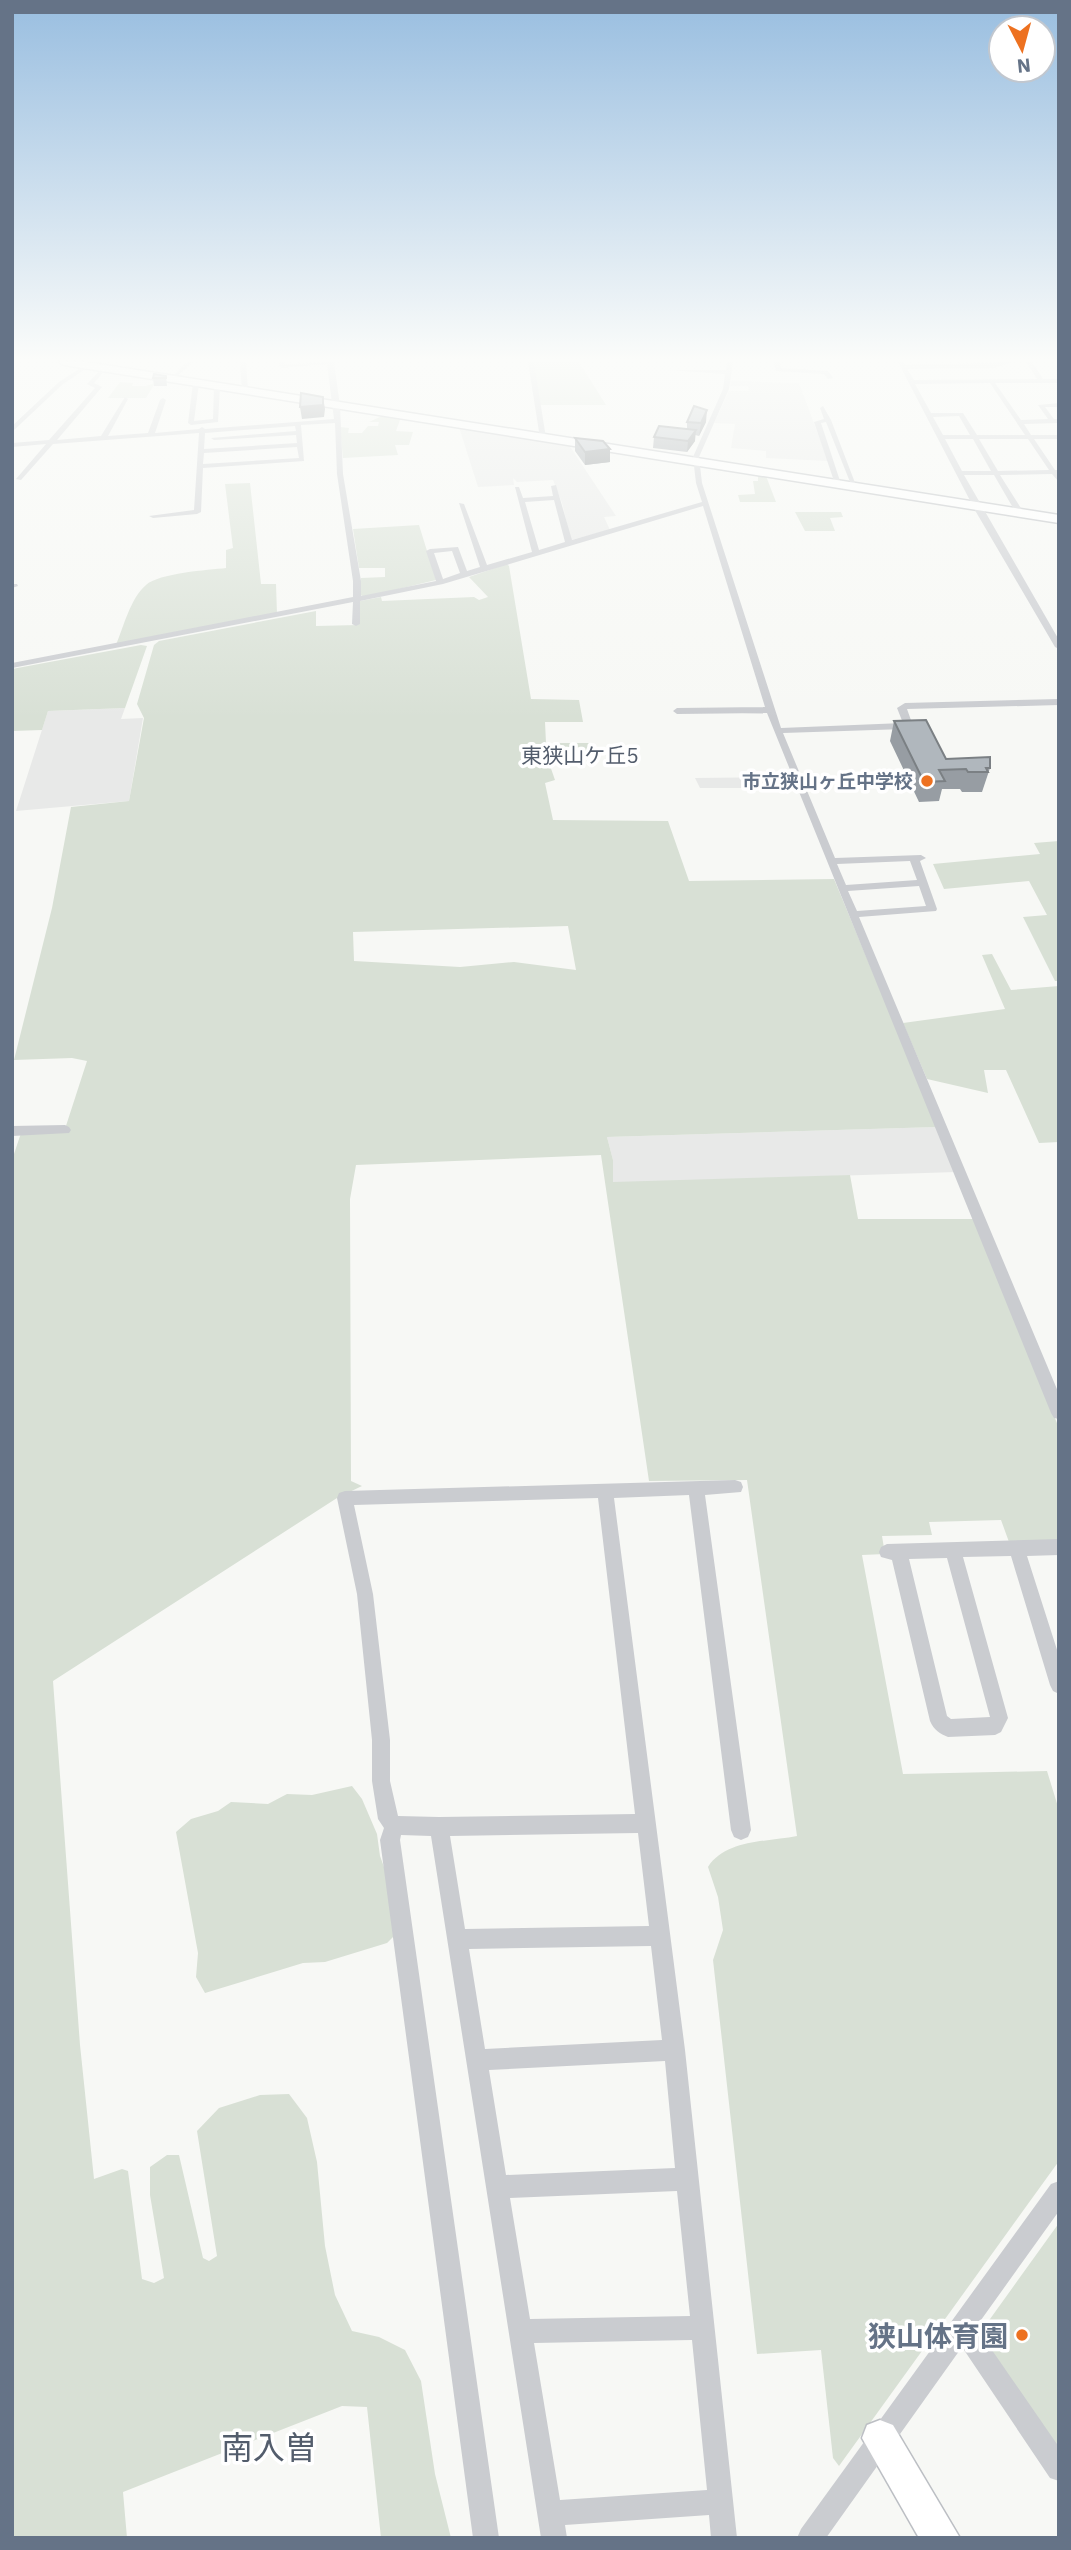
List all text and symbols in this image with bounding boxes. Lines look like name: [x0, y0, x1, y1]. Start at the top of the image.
north arrow: [987, 14, 1057, 84]
text: N: [1016, 53, 1032, 79]
district label: 東狭山ケ丘5: [521, 741, 639, 769]
place label: 市立狭山ヶ丘中学校: [742, 769, 913, 793]
marker: 市立狭山ヶ丘中学校: [919, 773, 935, 789]
place label: 狭山体育園: [868, 2317, 1008, 2354]
marker: 狭山体育園: [1014, 2327, 1030, 2343]
district label: 南入曽: [221, 2426, 317, 2468]

